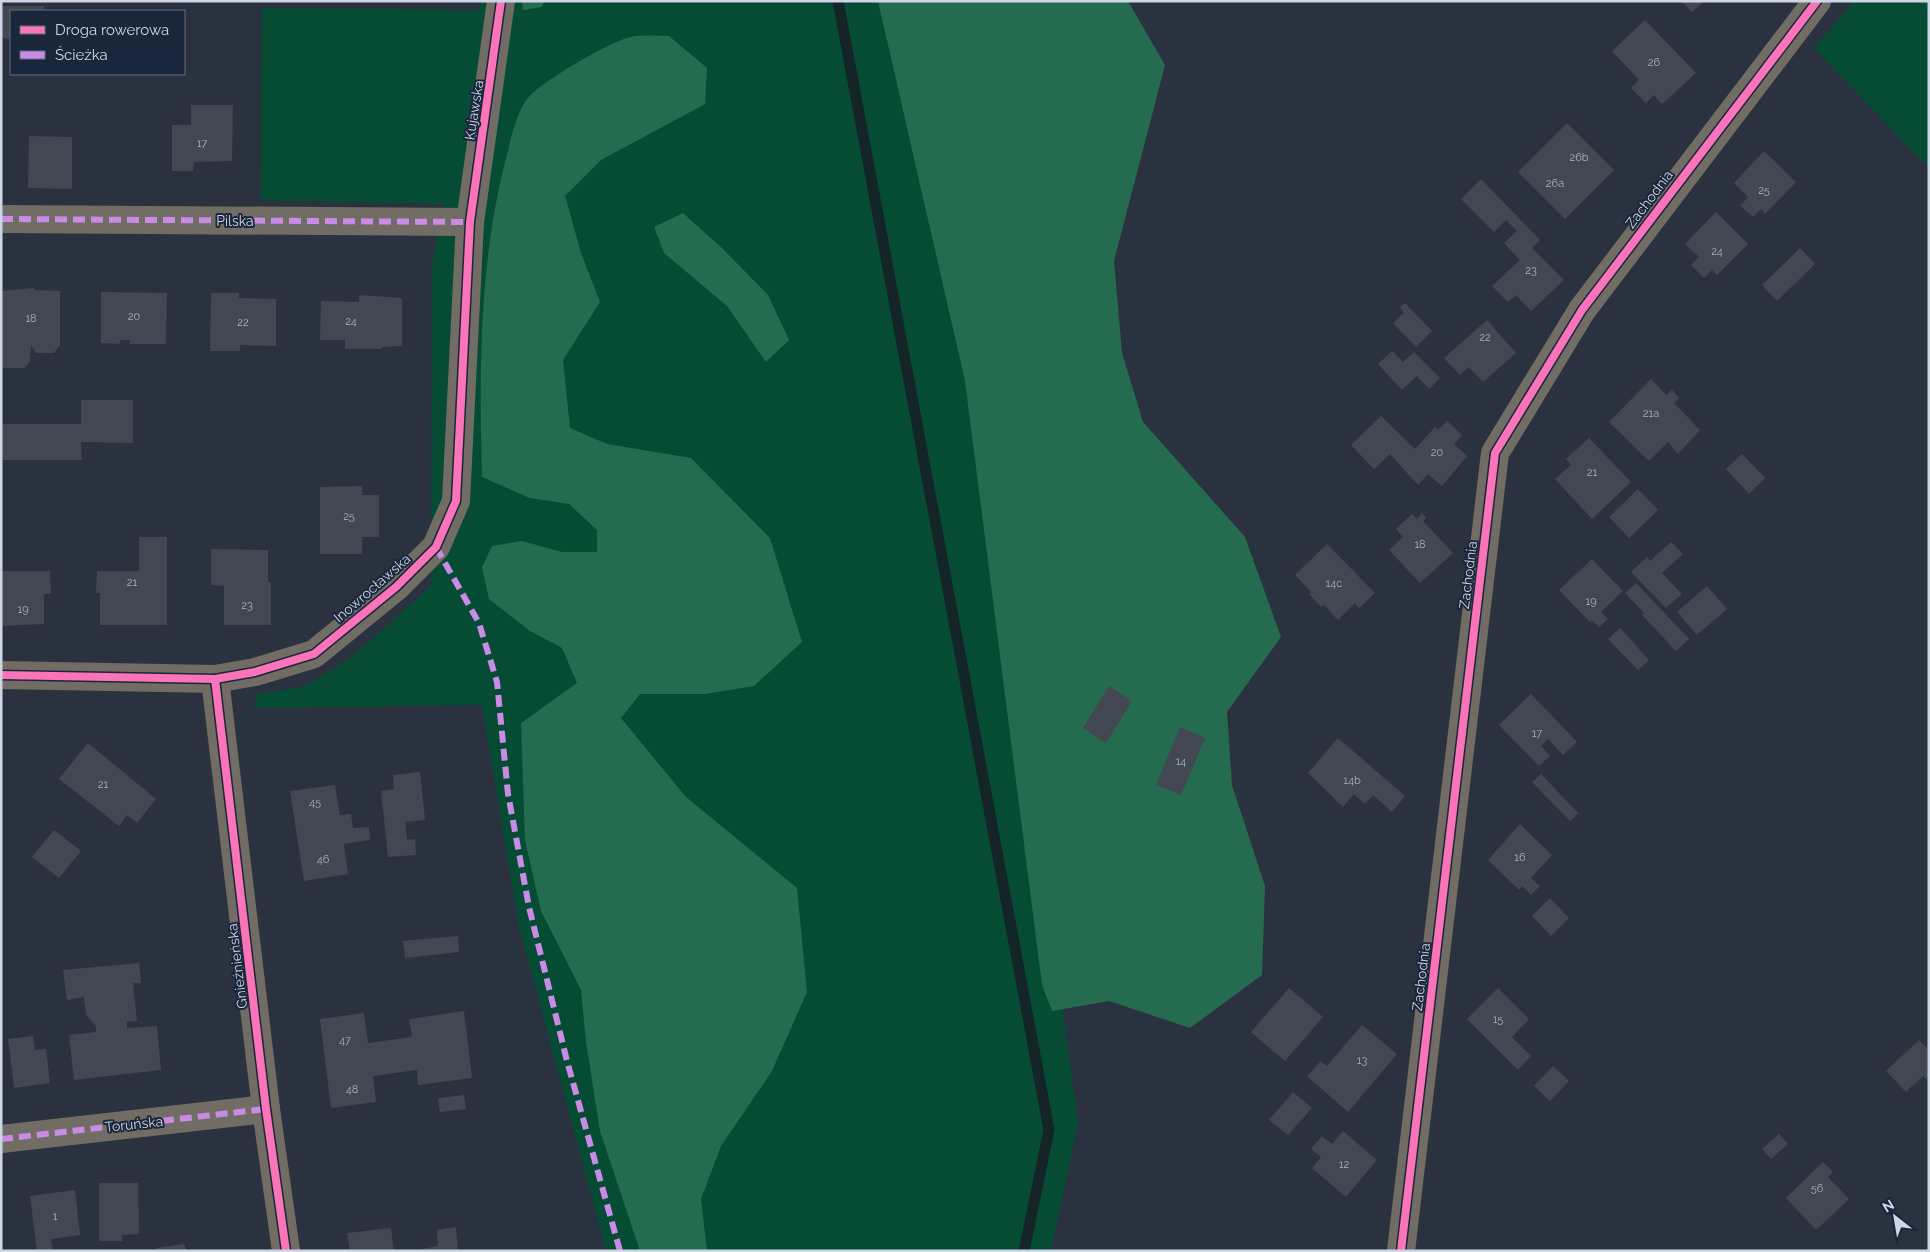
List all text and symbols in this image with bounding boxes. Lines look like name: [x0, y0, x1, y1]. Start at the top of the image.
legend: [10, 10, 185, 75]
text: Droga rowerowa: [55, 21, 169, 39]
text: Ścieżka: [55, 46, 108, 64]
house number: 26: [1648, 56, 1661, 69]
street label: Kujawska: [461, 79, 487, 141]
house number: 17: [197, 137, 207, 150]
house number: 26b: [1569, 151, 1589, 164]
street label: Zachodnia: [1622, 167, 1676, 231]
house number: 26a: [1546, 177, 1564, 190]
house number: 25: [1758, 184, 1770, 197]
street label: Pilska: [216, 213, 254, 229]
house number: 24: [1711, 245, 1723, 258]
house number: 23: [1525, 264, 1537, 277]
house number: 20: [128, 310, 140, 323]
house number: 18: [25, 312, 37, 325]
house number: 24: [345, 315, 357, 328]
house number: 22: [237, 316, 249, 329]
house number: 22: [1479, 331, 1491, 344]
house number: 21a: [1643, 407, 1659, 420]
house number: 20: [1431, 446, 1443, 459]
house number: 21: [1587, 466, 1598, 479]
house number: 25: [343, 510, 355, 523]
house number: 18: [1414, 538, 1426, 551]
street label: Zachodnia: [1456, 540, 1480, 610]
street label: Inowrocławska: [330, 550, 414, 626]
house number: 21: [127, 576, 138, 589]
house number: 14c: [1326, 577, 1342, 590]
house number: 19: [1585, 595, 1597, 608]
house number: 23: [241, 599, 253, 612]
house number: 19: [17, 603, 29, 616]
house number: 17: [1532, 727, 1542, 740]
house number: 14: [1176, 755, 1186, 768]
house number: 14b: [1343, 774, 1361, 787]
house number: 21: [98, 778, 109, 791]
house number: 45: [309, 796, 321, 809]
house number: 16: [1514, 851, 1526, 864]
house number: 46: [317, 853, 330, 866]
street label: Gnieźnieńska: [224, 923, 250, 1009]
street label: Zachodnia: [1409, 942, 1433, 1012]
house number: 15: [1493, 1013, 1503, 1026]
house number: 47: [339, 1034, 351, 1047]
house number: 13: [1357, 1054, 1367, 1067]
house number: 48: [346, 1083, 358, 1096]
street label: Toruńska: [104, 1113, 164, 1135]
house number: 12: [1339, 1158, 1349, 1171]
house number: 56: [1811, 1182, 1824, 1195]
north arrow: [1870, 1192, 1920, 1242]
text: N: [1880, 1196, 1897, 1215]
house number: 1: [53, 1210, 58, 1223]

